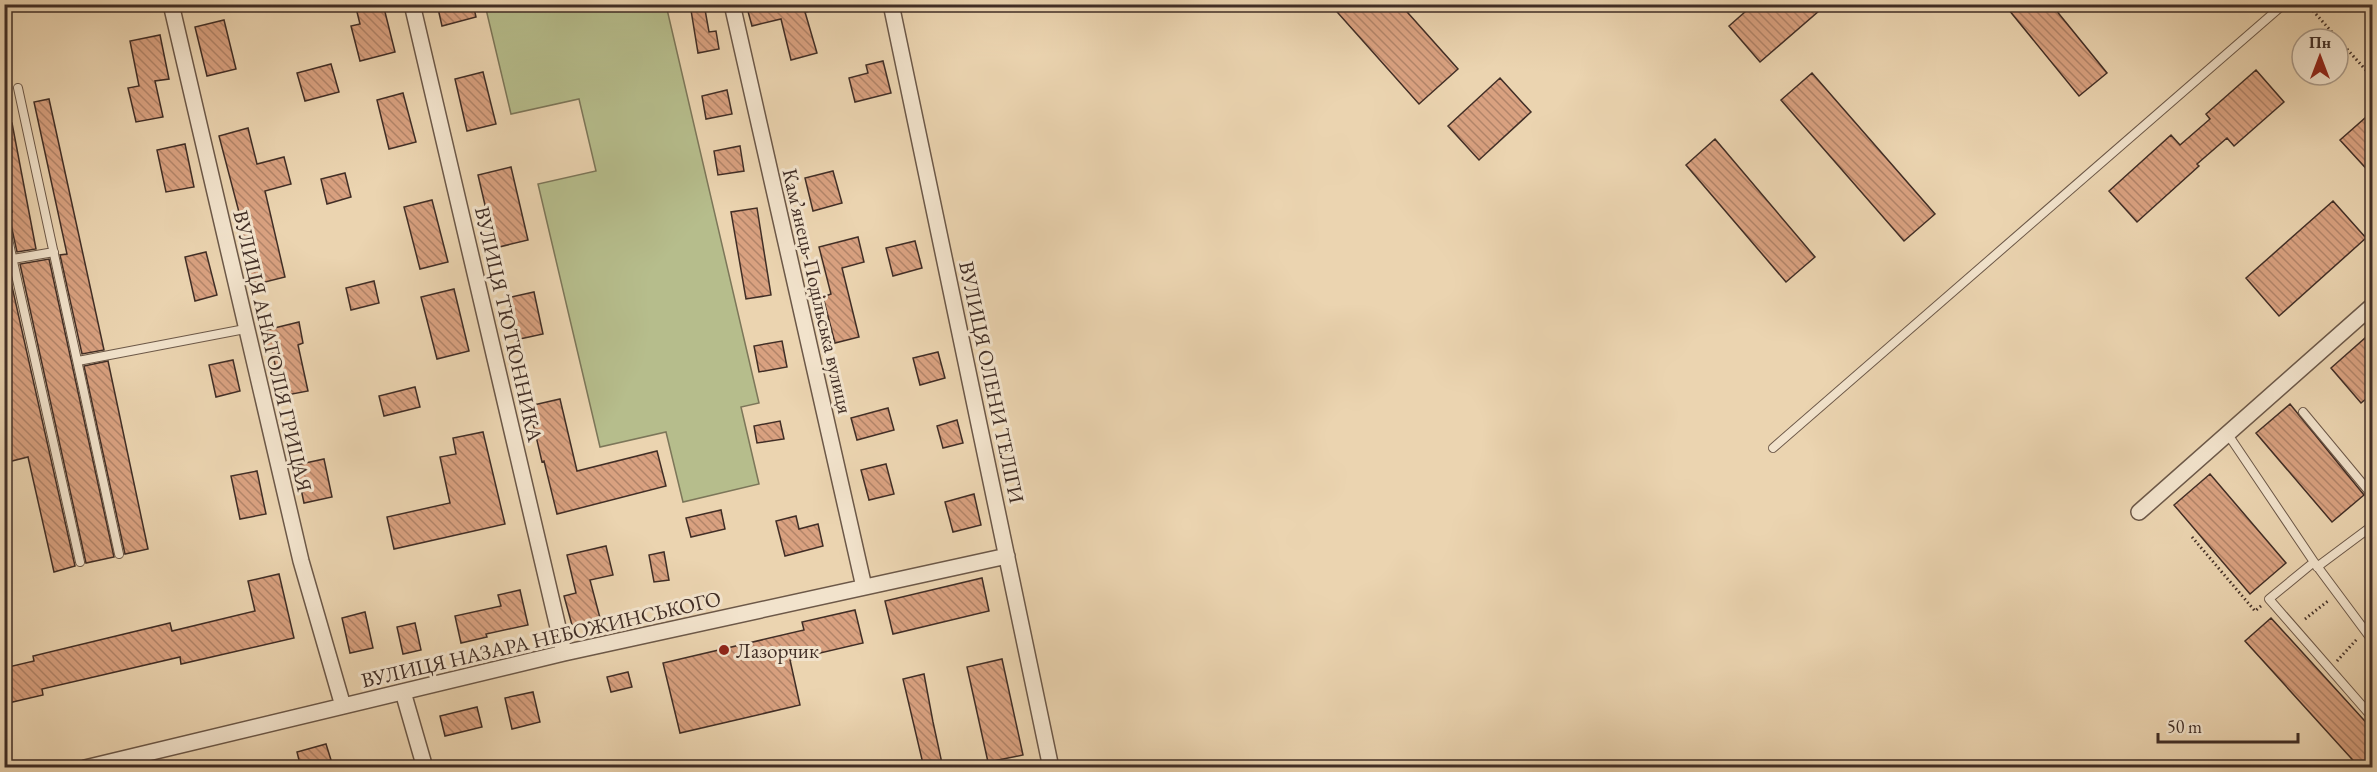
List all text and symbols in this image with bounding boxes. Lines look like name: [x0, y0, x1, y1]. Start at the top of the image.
north arrow: [2290, 27, 2350, 87]
text: Пн: [2309, 32, 2331, 53]
street label: Камʼянець-Подільська вулиця: [777, 166, 859, 416]
street label: ВУЛИЦЯ ТЮТЮННИКА: [469, 204, 549, 445]
street label: ВУЛИЦЯ АНАТОЛІЯ ГРИЦАЯ: [227, 208, 319, 494]
street label: ВУЛИЦЯ ОЛЕНИ ТЕЛІГИ: [953, 259, 1031, 505]
street label: ВУЛИЦЯ НАЗАРА НЕБОЖИНСЬКОГО: [358, 584, 724, 694]
place label: Лазорчик: [736, 637, 819, 664]
marker: Лазорчик: [717, 643, 731, 657]
scale bar: [2158, 706, 2298, 744]
text: 50 m: [2167, 715, 2202, 738]

